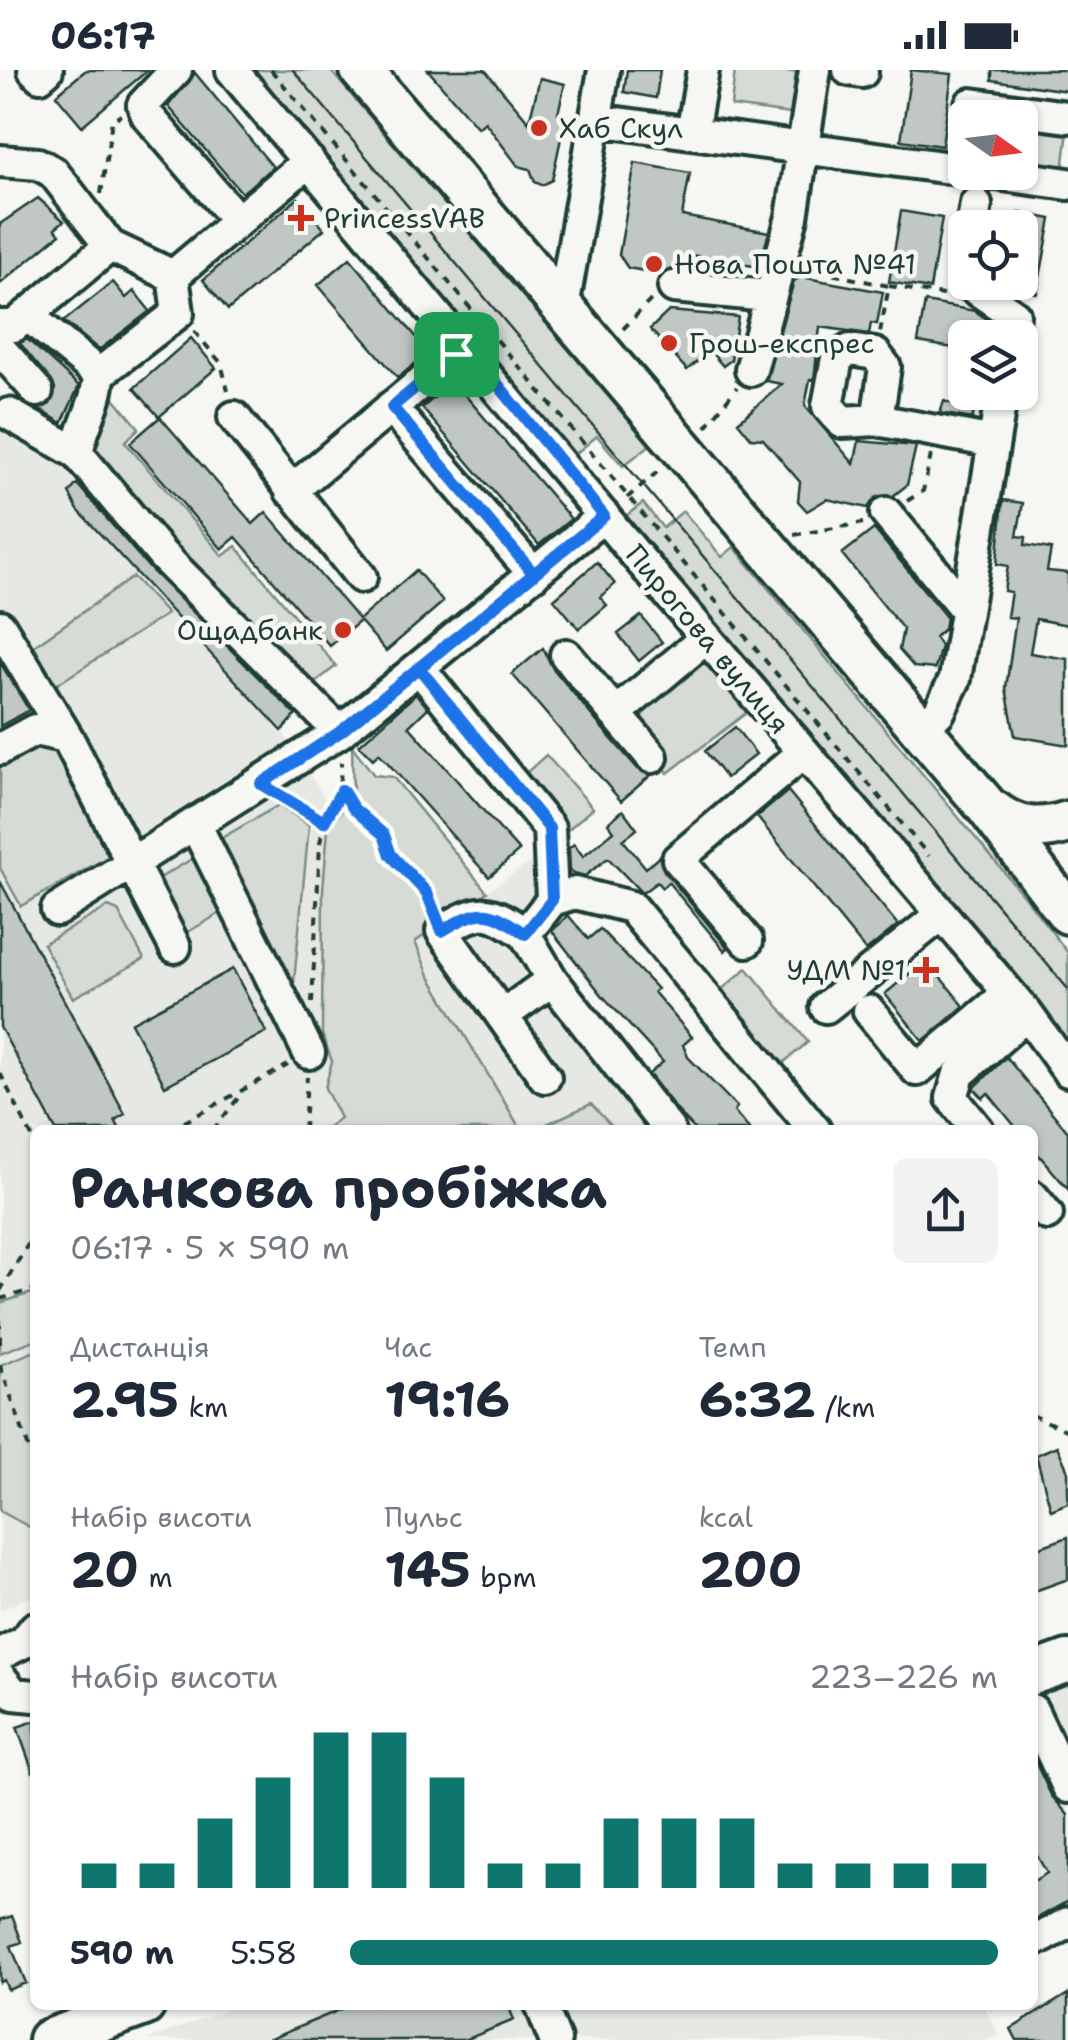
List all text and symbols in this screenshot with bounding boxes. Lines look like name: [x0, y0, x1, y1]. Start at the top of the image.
text: 06:17: [50, 10, 156, 61]
north arrow: [948, 100, 1038, 190]
map controls: [948, 100, 1038, 410]
place label: Хаб Скул: [559, 109, 683, 147]
marker: Хаб Скул: [528, 117, 550, 139]
place label: PrincessVAB: [324, 199, 485, 237]
marker: PrincessVAB: [288, 205, 314, 231]
button: locate: [948, 210, 1038, 300]
place label: Нова Пошта №41: [674, 245, 916, 283]
marker: Нова Пошта №41: [643, 253, 665, 275]
pin: [414, 312, 499, 397]
button: layers: [948, 320, 1038, 410]
place label: Грош-експрес: [689, 324, 875, 362]
icon: arrive: [429, 327, 484, 382]
marker: Грош-експрес: [658, 332, 680, 354]
street label: Пирогова вулиця: [617, 536, 799, 742]
place label: Ощадбанк: [177, 611, 323, 649]
marker: Ощадбанк: [332, 619, 354, 641]
place label: УДМ №1: [787, 951, 906, 989]
marker: УДМ №1: [915, 959, 937, 981]
text: Ранкова пробіжка: [70, 1151, 607, 1225]
button: share: [893, 1158, 998, 1263]
text: 06:17 · 5 × 590 m: [70, 1226, 349, 1269]
text: Дистанція: [70, 1328, 210, 1366]
text: Час: [384, 1328, 432, 1366]
text: Темп: [699, 1328, 766, 1366]
text: 2.95: [70, 1366, 179, 1433]
text: 19:16: [384, 1366, 510, 1433]
text: 6:32: [699, 1366, 816, 1433]
text: km: [179, 1388, 228, 1426]
text: /km: [816, 1388, 875, 1426]
text: Набір висоти: [70, 1498, 252, 1536]
text: Пульс: [384, 1498, 463, 1536]
text: kcal: [699, 1498, 753, 1536]
text: 20: [70, 1536, 139, 1603]
text: 145: [384, 1536, 471, 1603]
text: 200: [699, 1536, 803, 1603]
text: m: [139, 1558, 173, 1596]
text: bpm: [471, 1558, 537, 1596]
text: Набір висоти: [70, 1655, 278, 1698]
text: 223–226 m: [809, 1655, 998, 1698]
text: 590 m: [70, 1931, 174, 1974]
text: 5:58: [230, 1931, 298, 1974]

